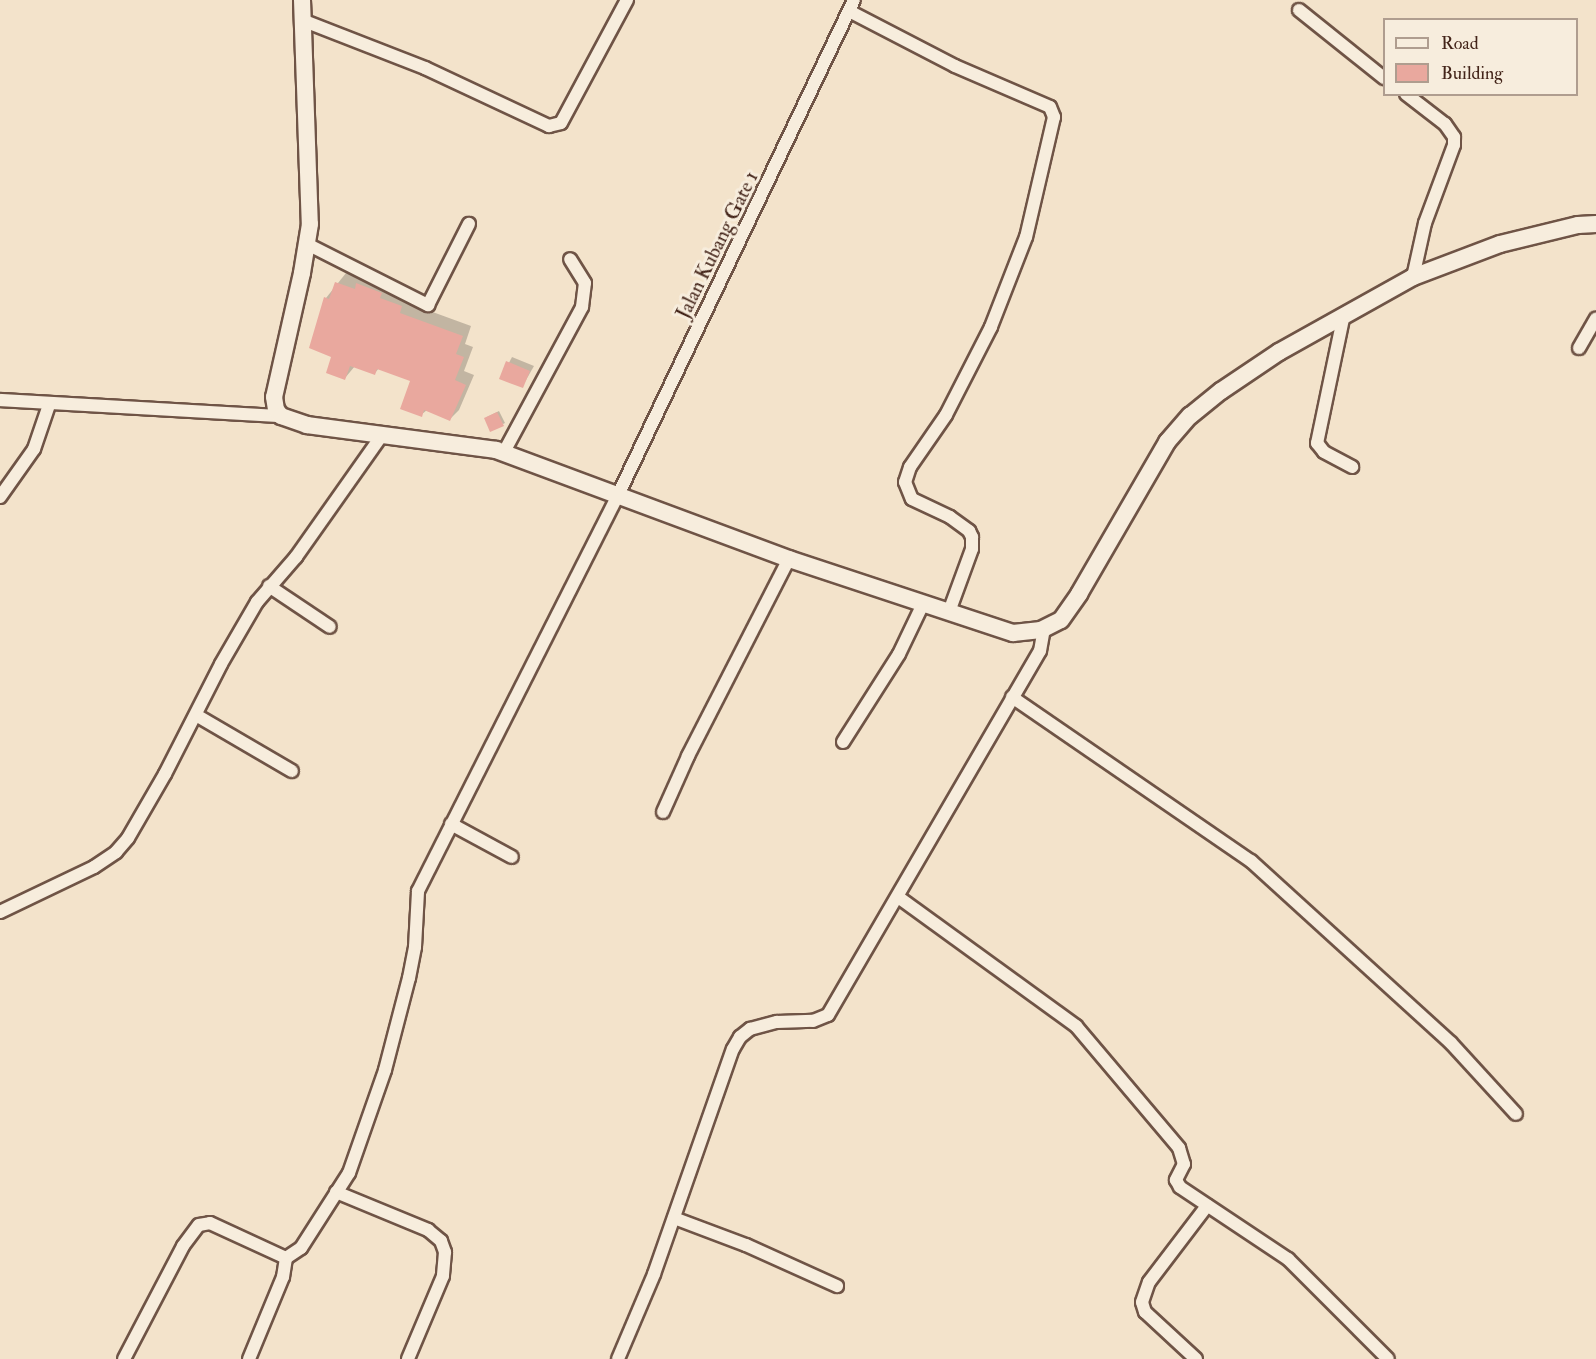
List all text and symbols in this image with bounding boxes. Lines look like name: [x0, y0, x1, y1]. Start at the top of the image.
legend: [1383, 18, 1578, 96]
text: Road: [1441, 32, 1479, 55]
text: Building: [1441, 62, 1503, 85]
street label: Jalan Kubang Gate 1: [671, 167, 763, 323]

